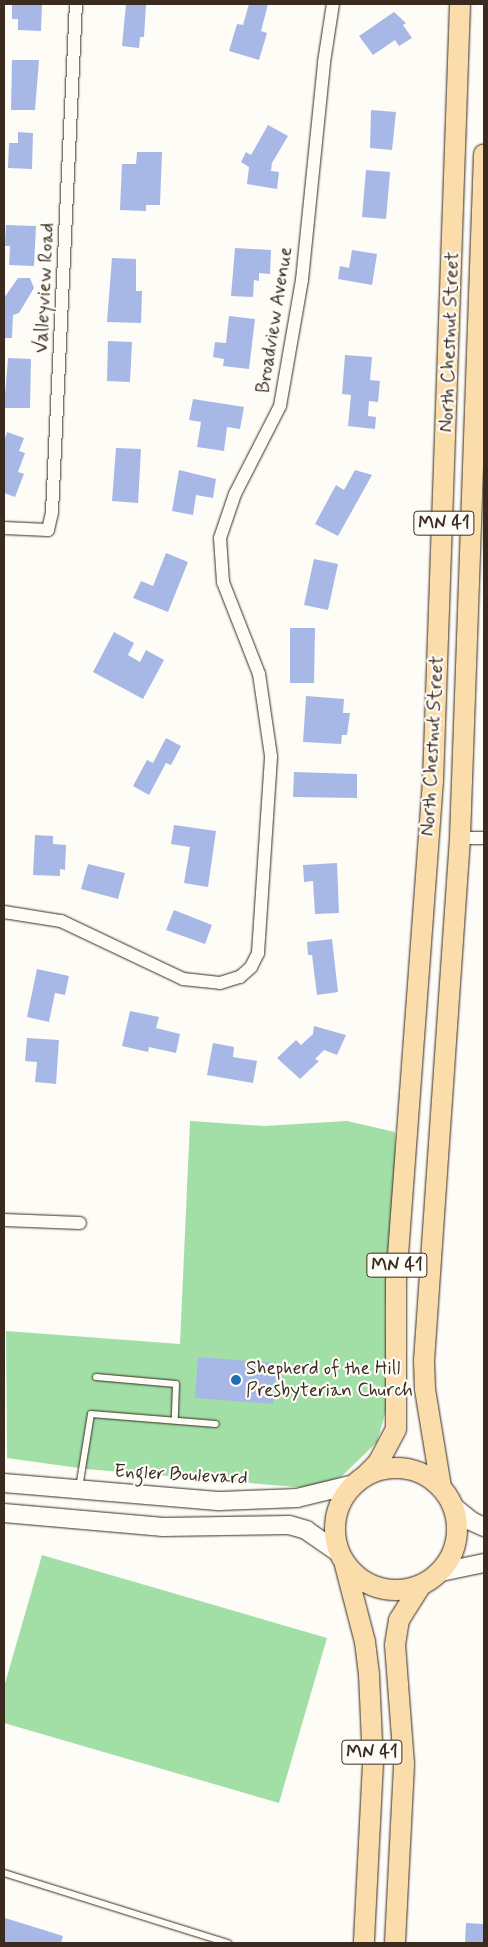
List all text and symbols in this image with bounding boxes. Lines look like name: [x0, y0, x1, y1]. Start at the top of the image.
street label: Valleyview Road: [30, 223, 60, 353]
street label: Broadview Avenue: [252, 245, 298, 395]
street label: North Chestnut Street: [435, 252, 465, 432]
road number: MN 41: [413, 508, 475, 538]
street label: North Chestnut Street: [417, 656, 449, 836]
road number: MN 41: [366, 1250, 428, 1280]
place label: Shepherd of the Hill Presbyterian Church: [246, 1358, 417, 1402]
marker: Shepherd of the Hill Presbyterian Church: [230, 1374, 242, 1386]
street label: Engler Boulevard: [115, 1460, 247, 1490]
road number: MN 41: [341, 1736, 403, 1768]

